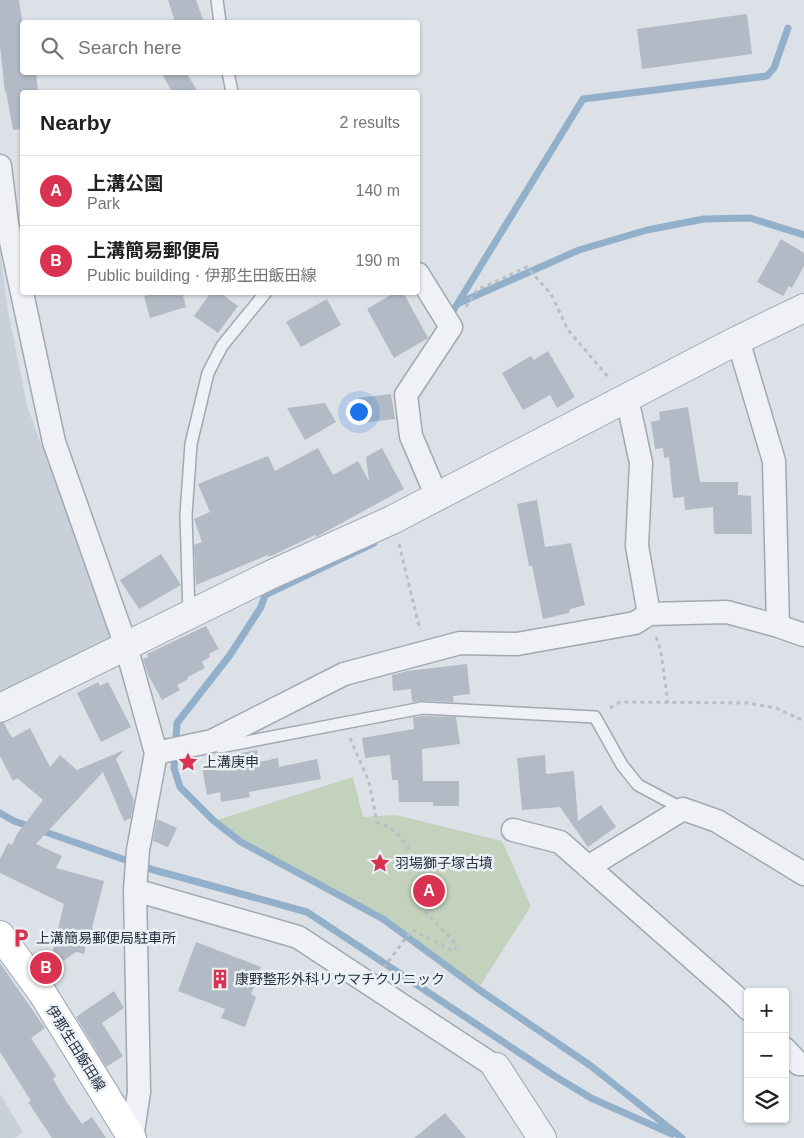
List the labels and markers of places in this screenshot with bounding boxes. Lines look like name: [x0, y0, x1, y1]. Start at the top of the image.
place icon: 上溝庚申: [177, 751, 199, 773]
place label: 上溝庚申: [203, 754, 259, 770]
place icon: 羽場獅子塚古墳: [369, 852, 391, 874]
place label: 羽場獅子塚古墳: [395, 855, 493, 871]
pin: A: [413, 872, 445, 910]
parking icon: 上溝簡易郵便局駐車所: [10, 927, 32, 949]
place label: 上溝簡易郵便局駐車所: [36, 930, 176, 946]
pin: B: [30, 949, 62, 987]
building icon: 康野整形外科リウマチクリニック: [209, 968, 231, 990]
place label: 康野整形外科リウマチクリニック: [235, 971, 445, 987]

